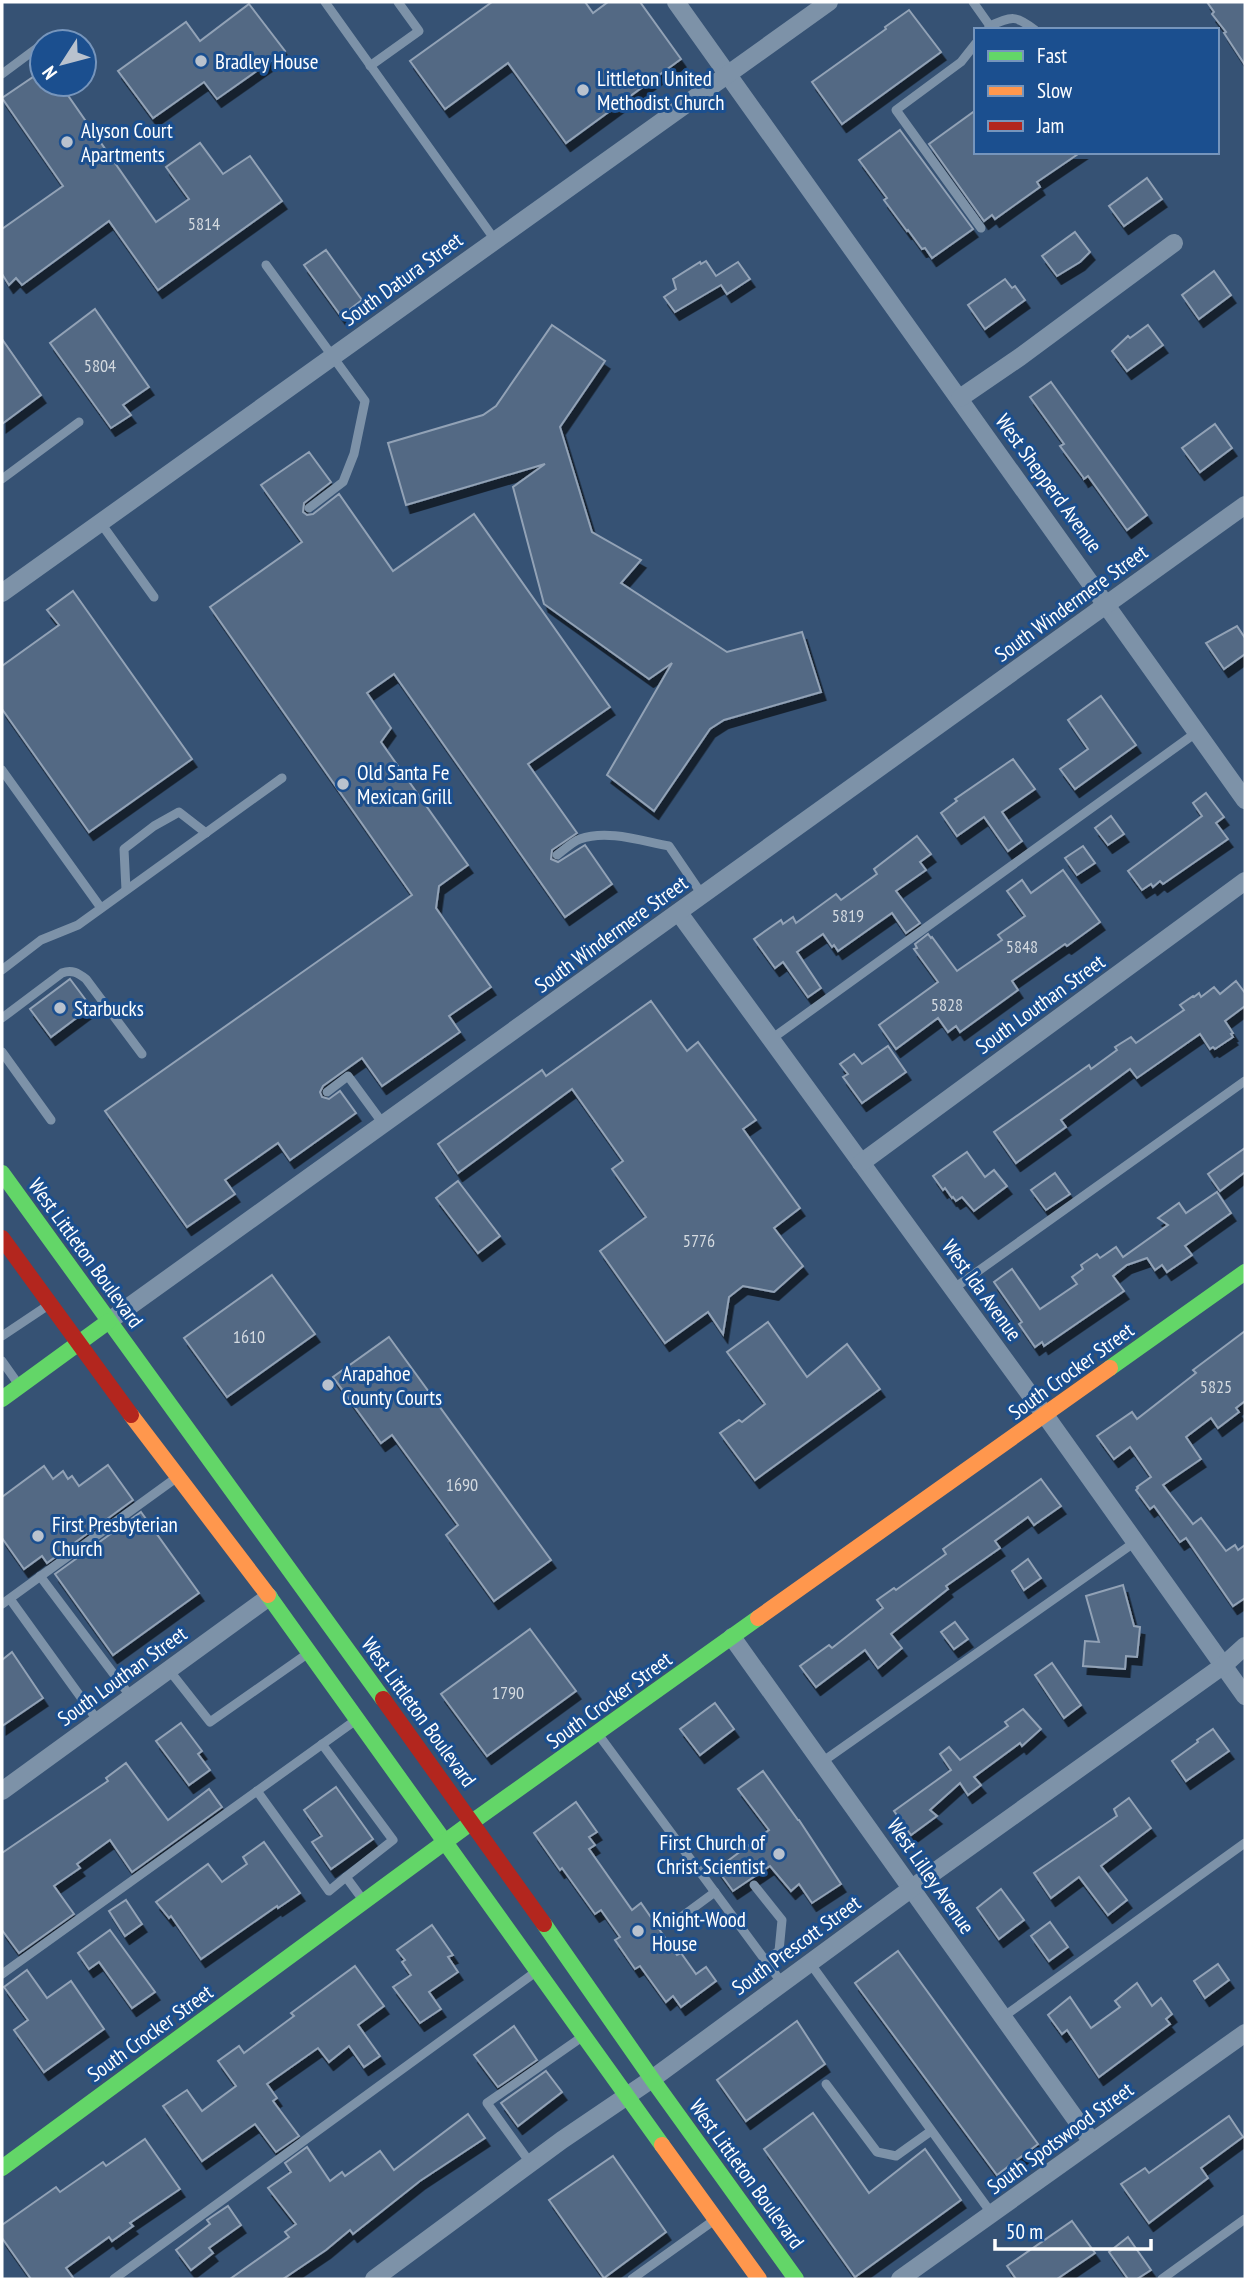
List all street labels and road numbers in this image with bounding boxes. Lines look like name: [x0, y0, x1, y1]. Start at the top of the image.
street label: South Datura Street: [336, 226, 468, 332]
street label: West Shepperd Avenue: [990, 408, 1108, 558]
street label: South Windermere Street: [989, 538, 1153, 668]
street label: South Windermere Street: [529, 869, 693, 999]
street label: South Louthan Street: [970, 948, 1110, 1060]
street label: West Littleton Boulevard: [23, 1173, 149, 1333]
street label: West Ida Avenue: [936, 1234, 1028, 1346]
street label: South Crocker Street: [1003, 1316, 1139, 1426]
street label: South Louthan Street: [52, 1620, 192, 1732]
street label: West Littleton Boulevard: [356, 1632, 482, 1792]
street label: South Crocker Street: [541, 1645, 677, 1755]
street label: West Lilley Avenue: [881, 1813, 981, 1939]
street label: South Prescott Street: [726, 1889, 866, 2001]
street label: South Crocker Street: [82, 1978, 218, 2088]
street label: South Spotswood Street: [982, 2076, 1139, 2200]
street label: West Littleton Boulevard: [684, 2094, 810, 2254]

